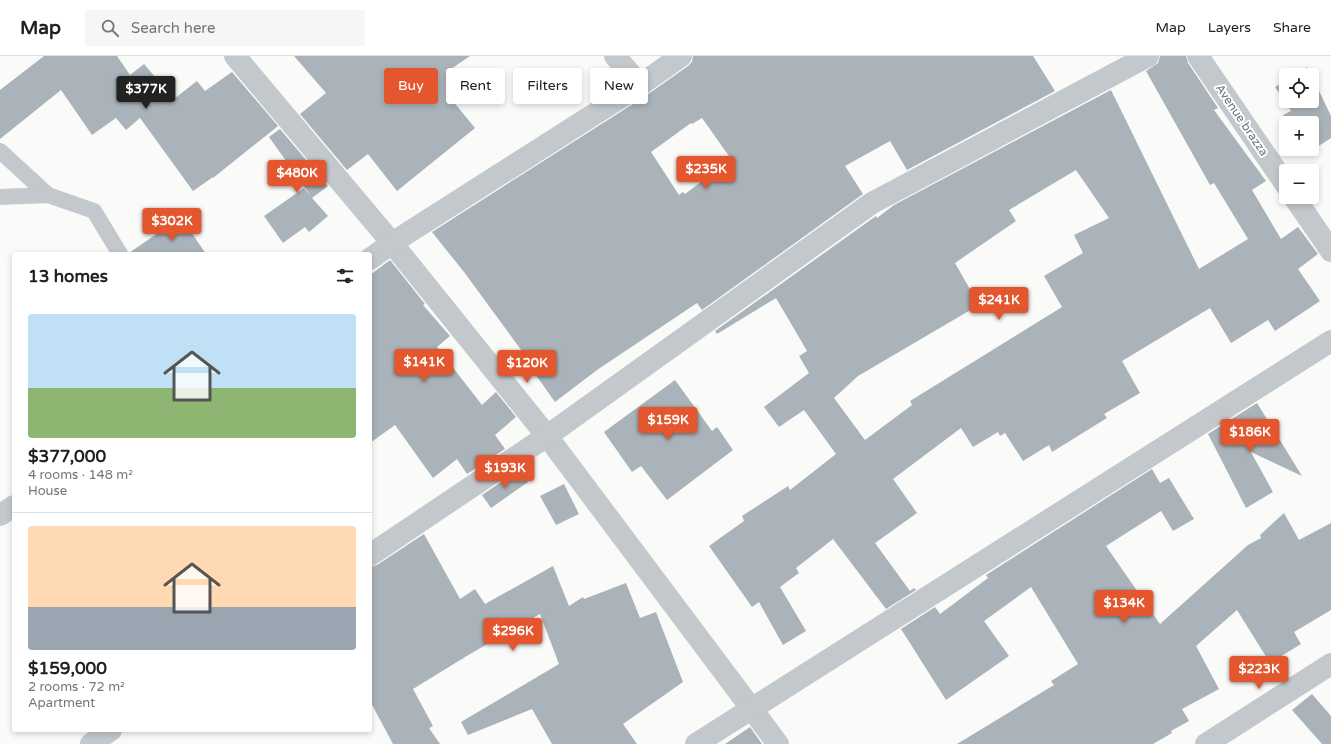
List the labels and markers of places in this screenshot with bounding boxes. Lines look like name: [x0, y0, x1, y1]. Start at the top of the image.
pin: $377K: [118, 76, 174, 110]
pin: $235K: [678, 156, 734, 190]
pin: $480K: [269, 160, 325, 194]
pin: $302K: [144, 208, 200, 242]
pin: $241K: [971, 287, 1027, 321]
pin: $141K: [396, 349, 452, 383]
pin: $120K: [499, 350, 555, 384]
pin: $159K: [640, 407, 696, 441]
pin: $186K: [1222, 419, 1278, 453]
pin: $193K: [477, 455, 533, 489]
pin: $134K: [1096, 590, 1152, 624]
pin: $296K: [485, 618, 541, 652]
pin: $223K: [1231, 656, 1287, 690]

